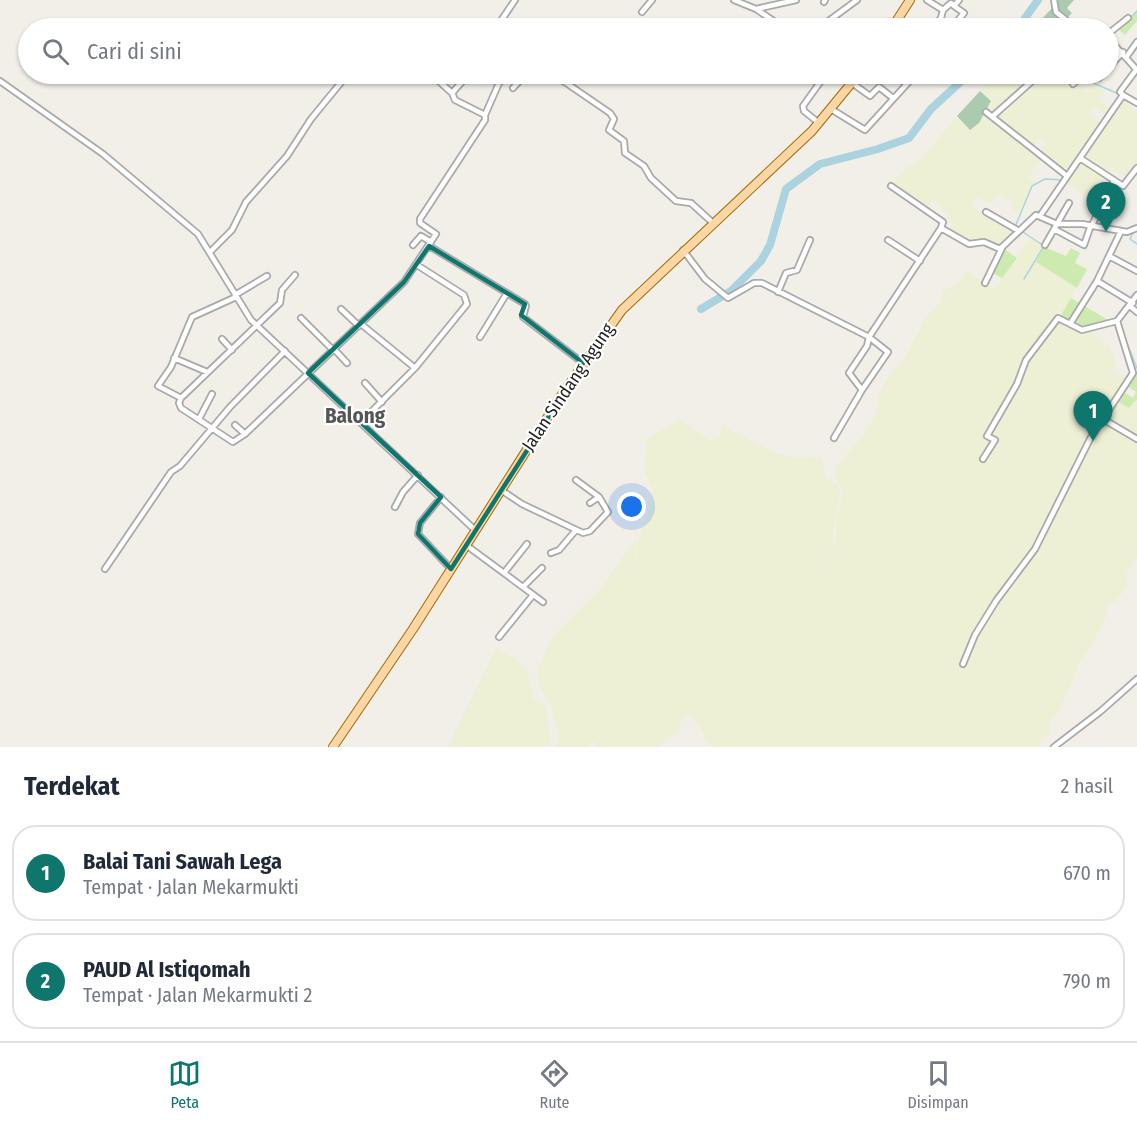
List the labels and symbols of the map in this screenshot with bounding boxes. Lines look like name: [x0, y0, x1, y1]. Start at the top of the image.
pin: 2: [1086, 182, 1126, 232]
street label: Jalan Sindang Agung: [517, 318, 619, 455]
pin: 1: [1074, 392, 1112, 441]
district label: Balong: [325, 403, 386, 429]
your location: [617, 492, 646, 521]

